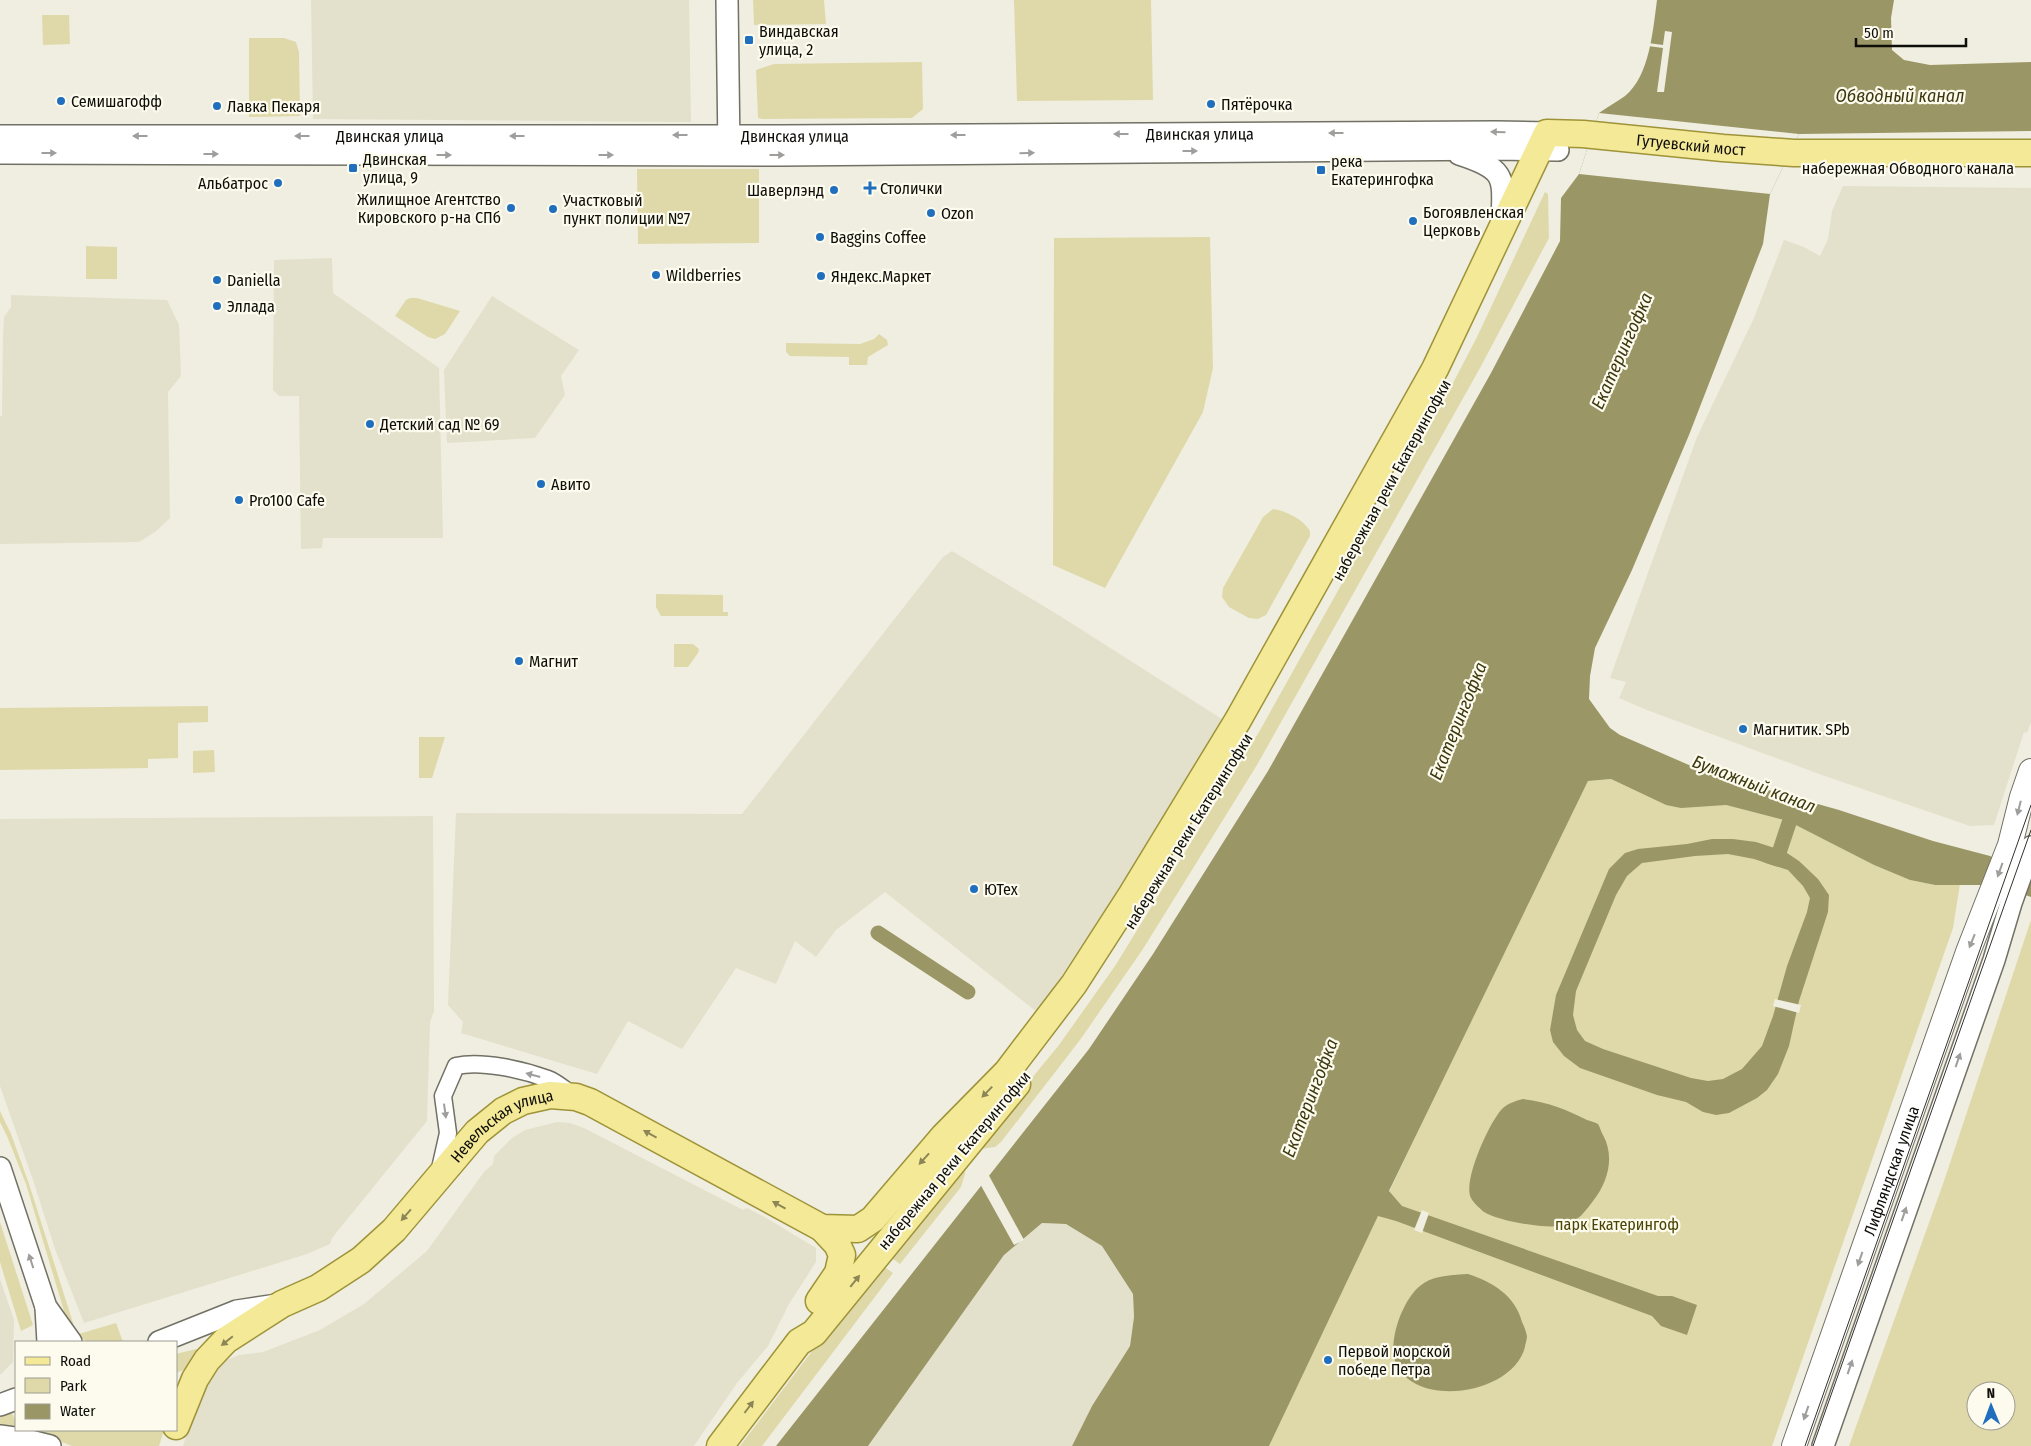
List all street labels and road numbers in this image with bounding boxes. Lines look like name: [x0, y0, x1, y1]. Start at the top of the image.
street label: Двинская улица: [1145, 124, 1254, 144]
street label: Двинская улица: [335, 127, 444, 146]
street label: Двинская улица: [740, 127, 849, 146]
street label: Гутуевский мост: [1635, 130, 1746, 160]
street label: набережная Обводного канала: [1802, 159, 2014, 178]
street label: набережная реки Екатерингофки: [1328, 376, 1455, 584]
street label: набережная реки Екатерингофки: [1120, 730, 1257, 933]
street label: набережная реки Екатерингофки: [874, 1067, 1035, 1253]
street label: Невельская улица: [447, 1086, 555, 1166]
street label: Лифляндская улица: [1860, 1103, 1923, 1238]

